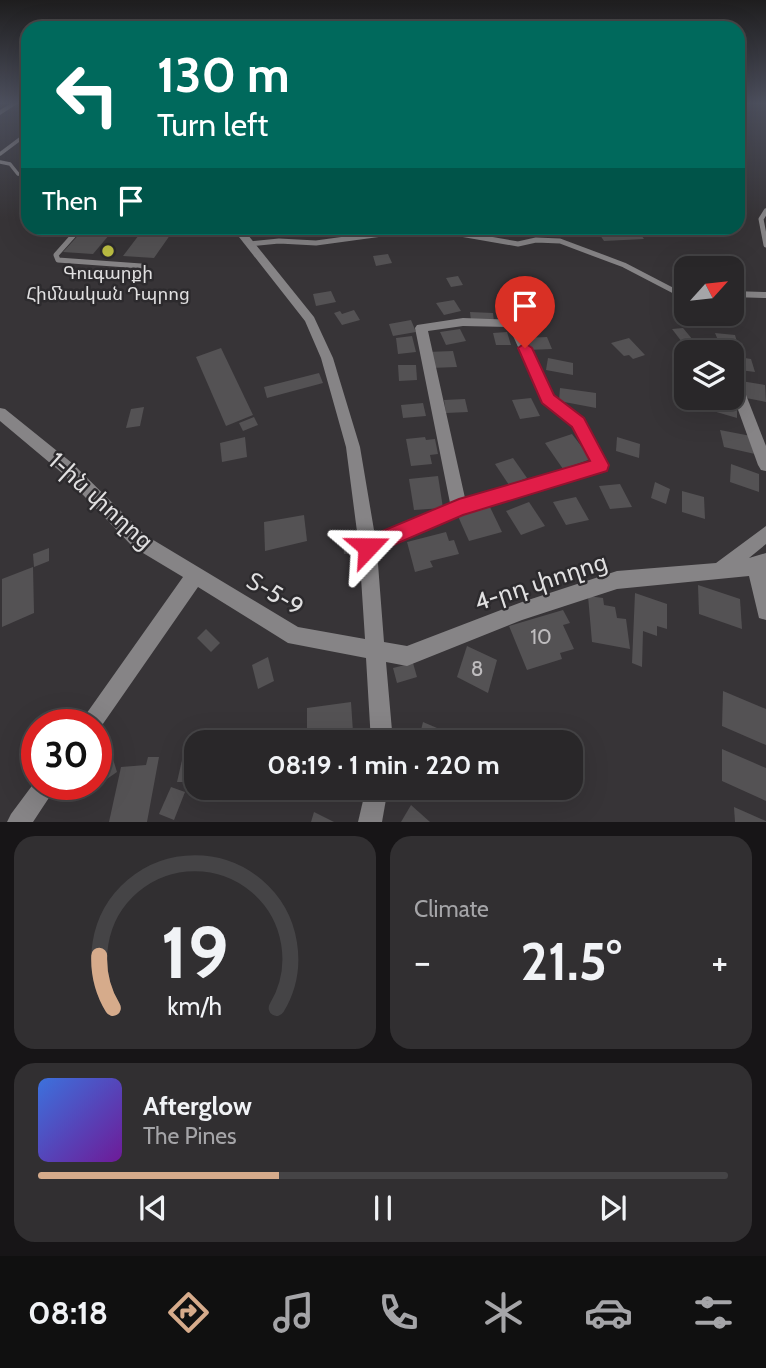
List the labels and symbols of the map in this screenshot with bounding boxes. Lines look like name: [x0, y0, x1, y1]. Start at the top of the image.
marker: Գուգարքի Հիմնական Դպրոց: [100, 243, 116, 259]
north arrow: [674, 256, 744, 326]
place label: Գուգարքի Հիմնական Դպրոց: [26, 262, 190, 305]
pin: [495, 276, 555, 348]
street label: 1-ին փողոց: [43, 446, 160, 555]
position arrow: [331, 510, 405, 584]
street label: 4-րդ փողոց: [471, 546, 611, 617]
street label: Տ-5-9: [242, 566, 309, 621]
house number: 10: [530, 624, 552, 649]
house number: 8: [471, 656, 483, 681]
speed limit sign: 30: [21, 709, 112, 800]

